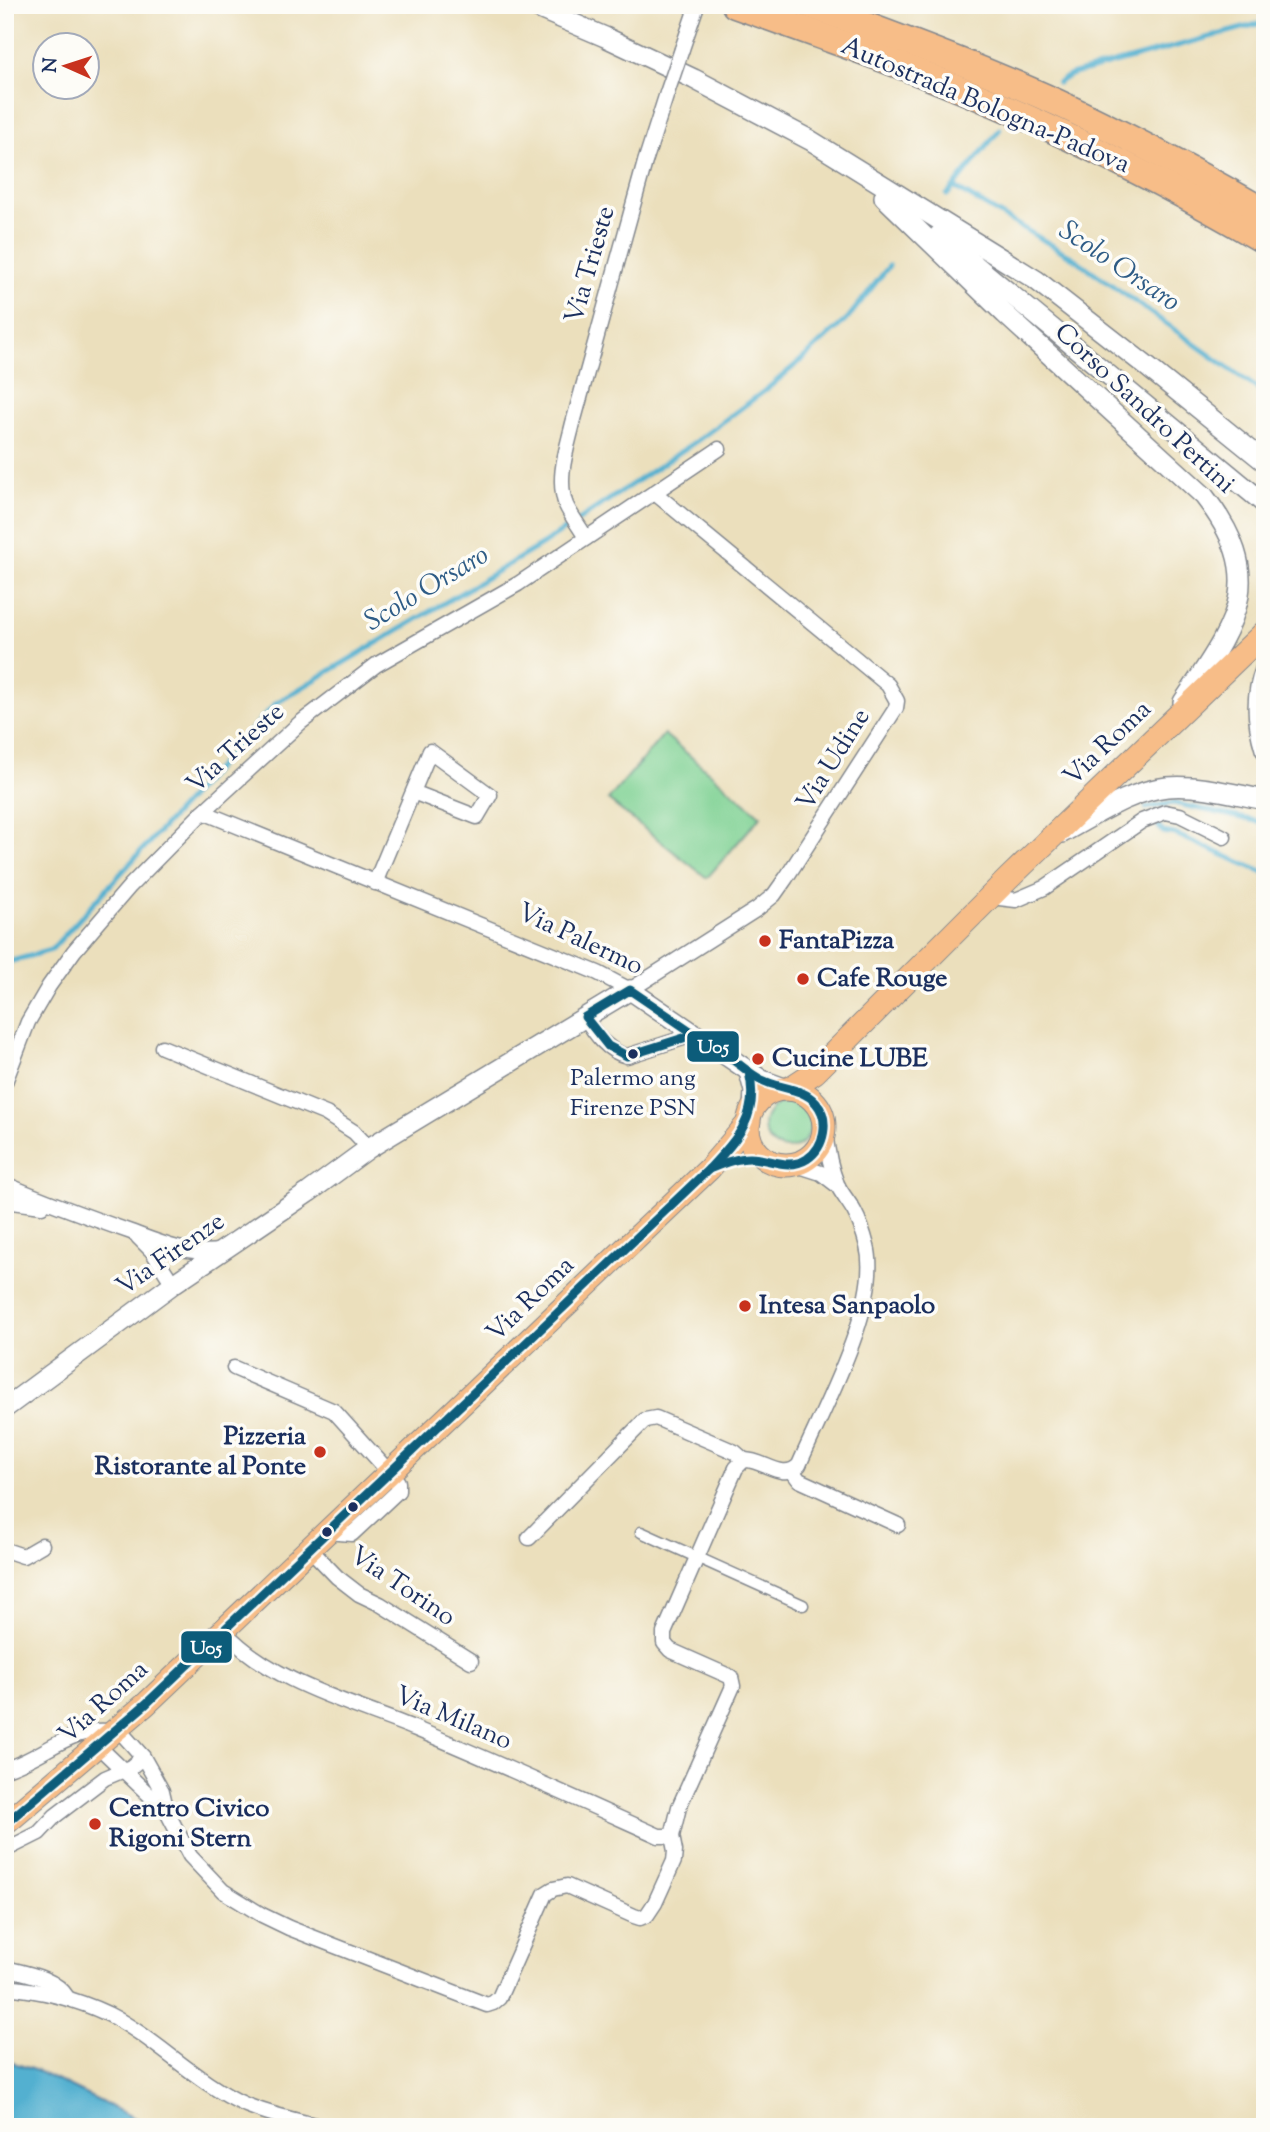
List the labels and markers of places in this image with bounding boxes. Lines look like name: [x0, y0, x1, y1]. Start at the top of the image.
place label: FantaPizza: [779, 923, 894, 960]
marker: FantaPizza: [757, 933, 773, 949]
place label: Cafe Rouge: [817, 961, 947, 998]
marker: Cafe Rouge: [795, 971, 811, 987]
place label: Cucine LUBE: [772, 1041, 928, 1078]
marker: Palermo ang Firenze PSN: [626, 1047, 640, 1061]
marker: Cucine LUBE: [750, 1051, 766, 1067]
place label: Palermo ang Firenze PSN: [570, 1062, 696, 1126]
place label: Intesa Sanpaolo: [759, 1288, 935, 1325]
marker: Intesa Sanpaolo: [737, 1298, 753, 1314]
place label: Pizzeria Ristorante al Ponte: [95, 1419, 306, 1486]
marker: Pizzeria Ristorante al Ponte: [312, 1444, 328, 1460]
unlabelled marker: [346, 1500, 360, 1514]
unlabelled marker: [320, 1525, 334, 1539]
place label: Centro Civico Rigoni Stern: [109, 1791, 270, 1858]
marker: Centro Civico Rigoni Stern: [87, 1816, 103, 1832]

